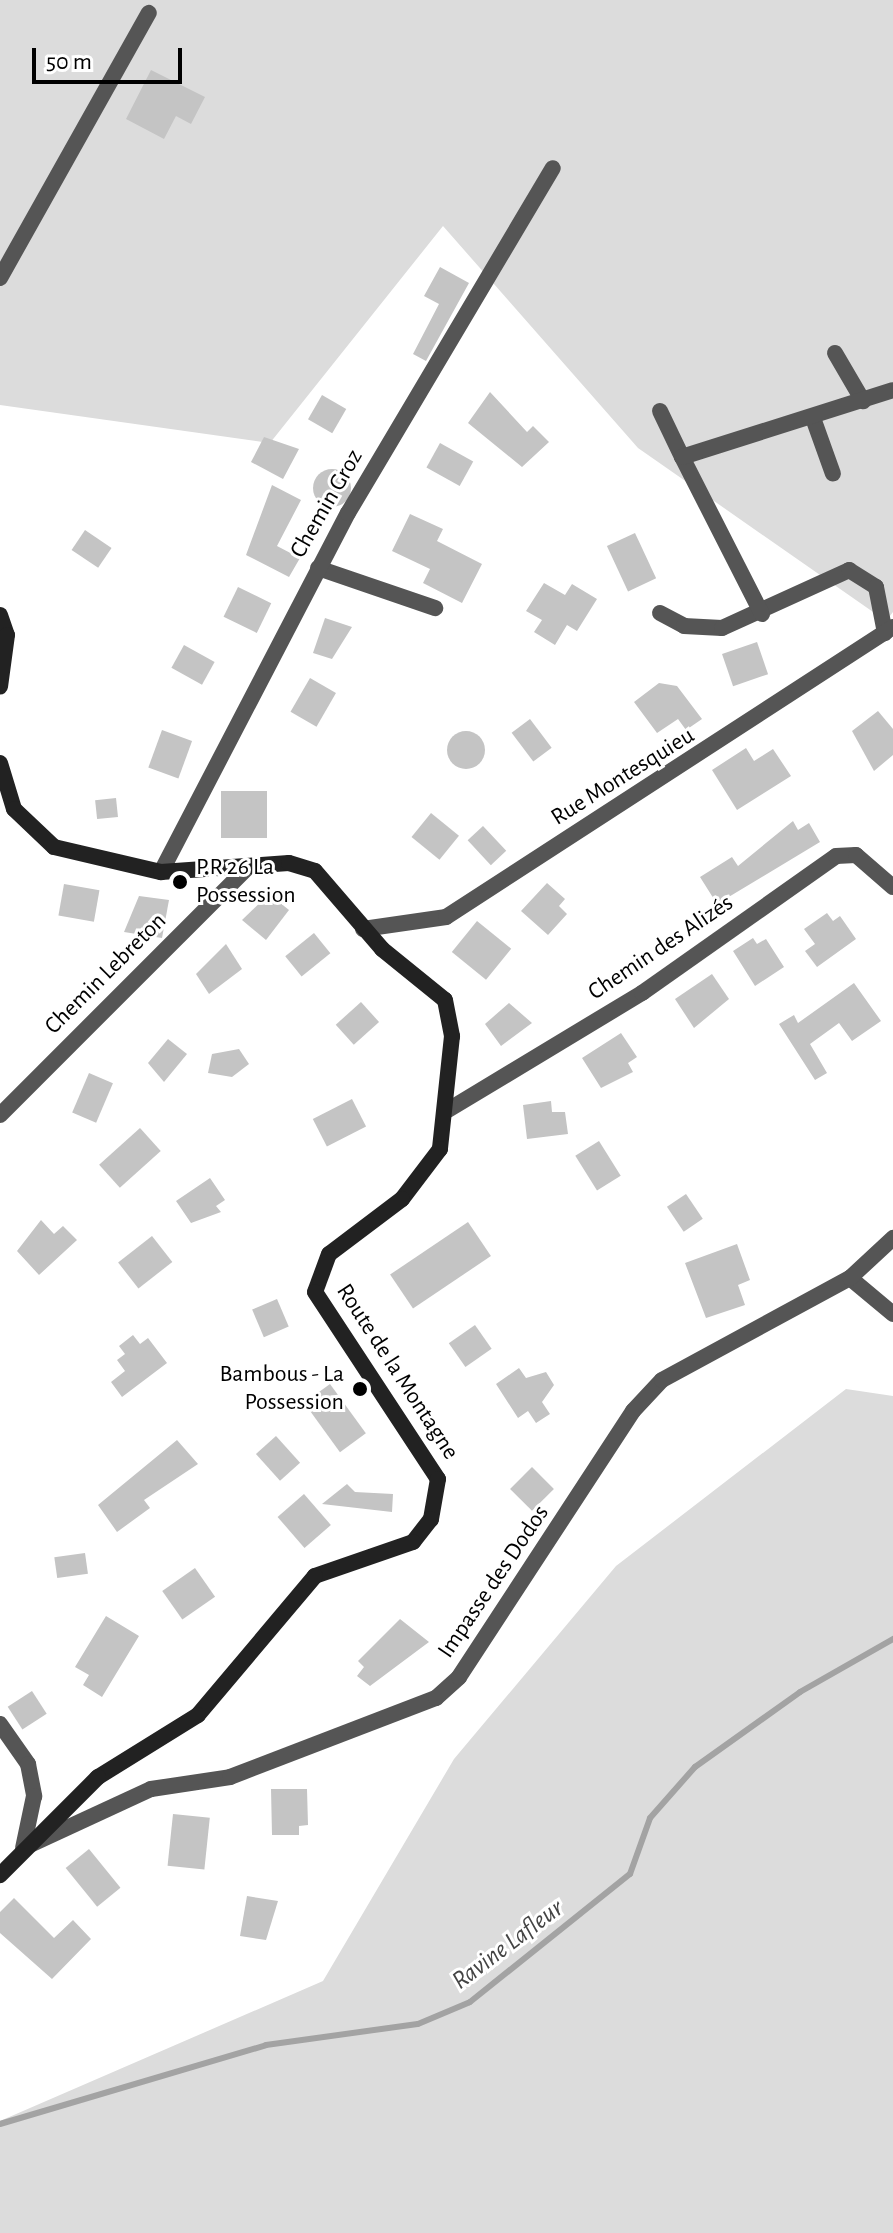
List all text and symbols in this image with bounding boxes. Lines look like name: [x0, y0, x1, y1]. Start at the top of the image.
scale bar: [36, 32, 186, 82]
text: 50 m: [46, 50, 92, 74]
street label: Chemin Groz: [284, 445, 370, 563]
street label: Rue Montesquieu: [546, 722, 700, 832]
place label: P.R 26 La Possession: [196, 854, 296, 910]
marker: P.R 26 La Possession: [171, 873, 189, 891]
street label: Chemin des Alizés: [583, 889, 739, 1007]
street label: Chemin Lebreton: [39, 907, 173, 1041]
street label: Route de la Montagne: [330, 1279, 464, 1465]
place label: Bambous - La Possession: [219, 1361, 344, 1417]
marker: Bambous - La Possession: [351, 1380, 369, 1398]
street label: Impasse des Dodos: [432, 1500, 556, 1664]
water label: Ravine Lafleur: [446, 1893, 570, 1997]

